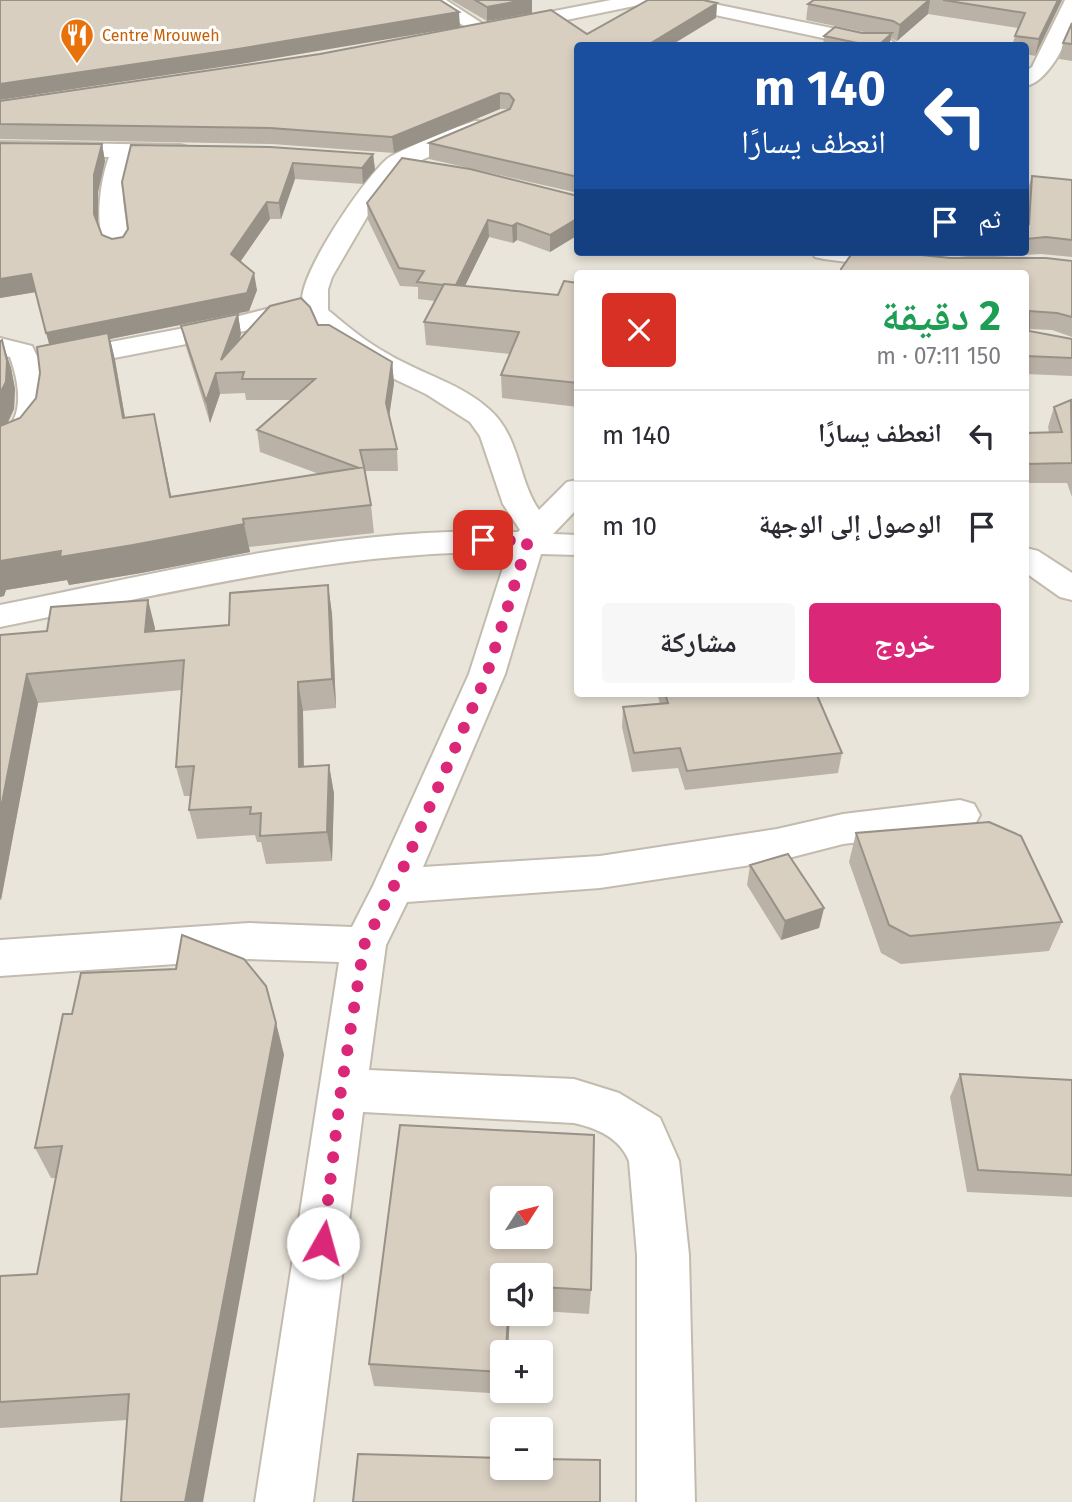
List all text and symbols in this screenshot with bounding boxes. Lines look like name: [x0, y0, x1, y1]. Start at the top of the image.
restaurant icon: Centre Mrouweh: [58, 16, 96, 65]
place label: Centre Mrouweh: [102, 26, 220, 45]
text: 140 m: [754, 59, 886, 118]
icon: left: [910, 70, 1001, 161]
text: انعطف يسارًا: [741, 123, 886, 161]
icon: arrive: [926, 203, 964, 241]
text: ثم: [978, 204, 1001, 235]
text: 2 دقيقة: [881, 291, 1001, 341]
button: close: [602, 293, 676, 367]
text: 150 m · 07:11: [876, 342, 1001, 370]
icon: left: [963, 417, 1001, 455]
text: انعطف يسارًا: [818, 418, 942, 449]
text: 140 m: [602, 420, 671, 451]
icon: arrive: [963, 508, 1001, 546]
text: الوصول إلى الوجهة: [759, 509, 942, 540]
pin: [453, 510, 513, 570]
text: 10 m: [602, 511, 657, 542]
icon: arrive: [464, 521, 502, 559]
button: مشاركة: [602, 603, 795, 683]
button: خروج: [809, 603, 1001, 683]
north arrow: [490, 1186, 553, 1250]
map controls: [490, 1186, 553, 1480]
position arrow: [286, 1206, 360, 1280]
button: sound: [490, 1263, 553, 1326]
button: +: [490, 1340, 553, 1403]
button: −: [490, 1417, 553, 1480]

